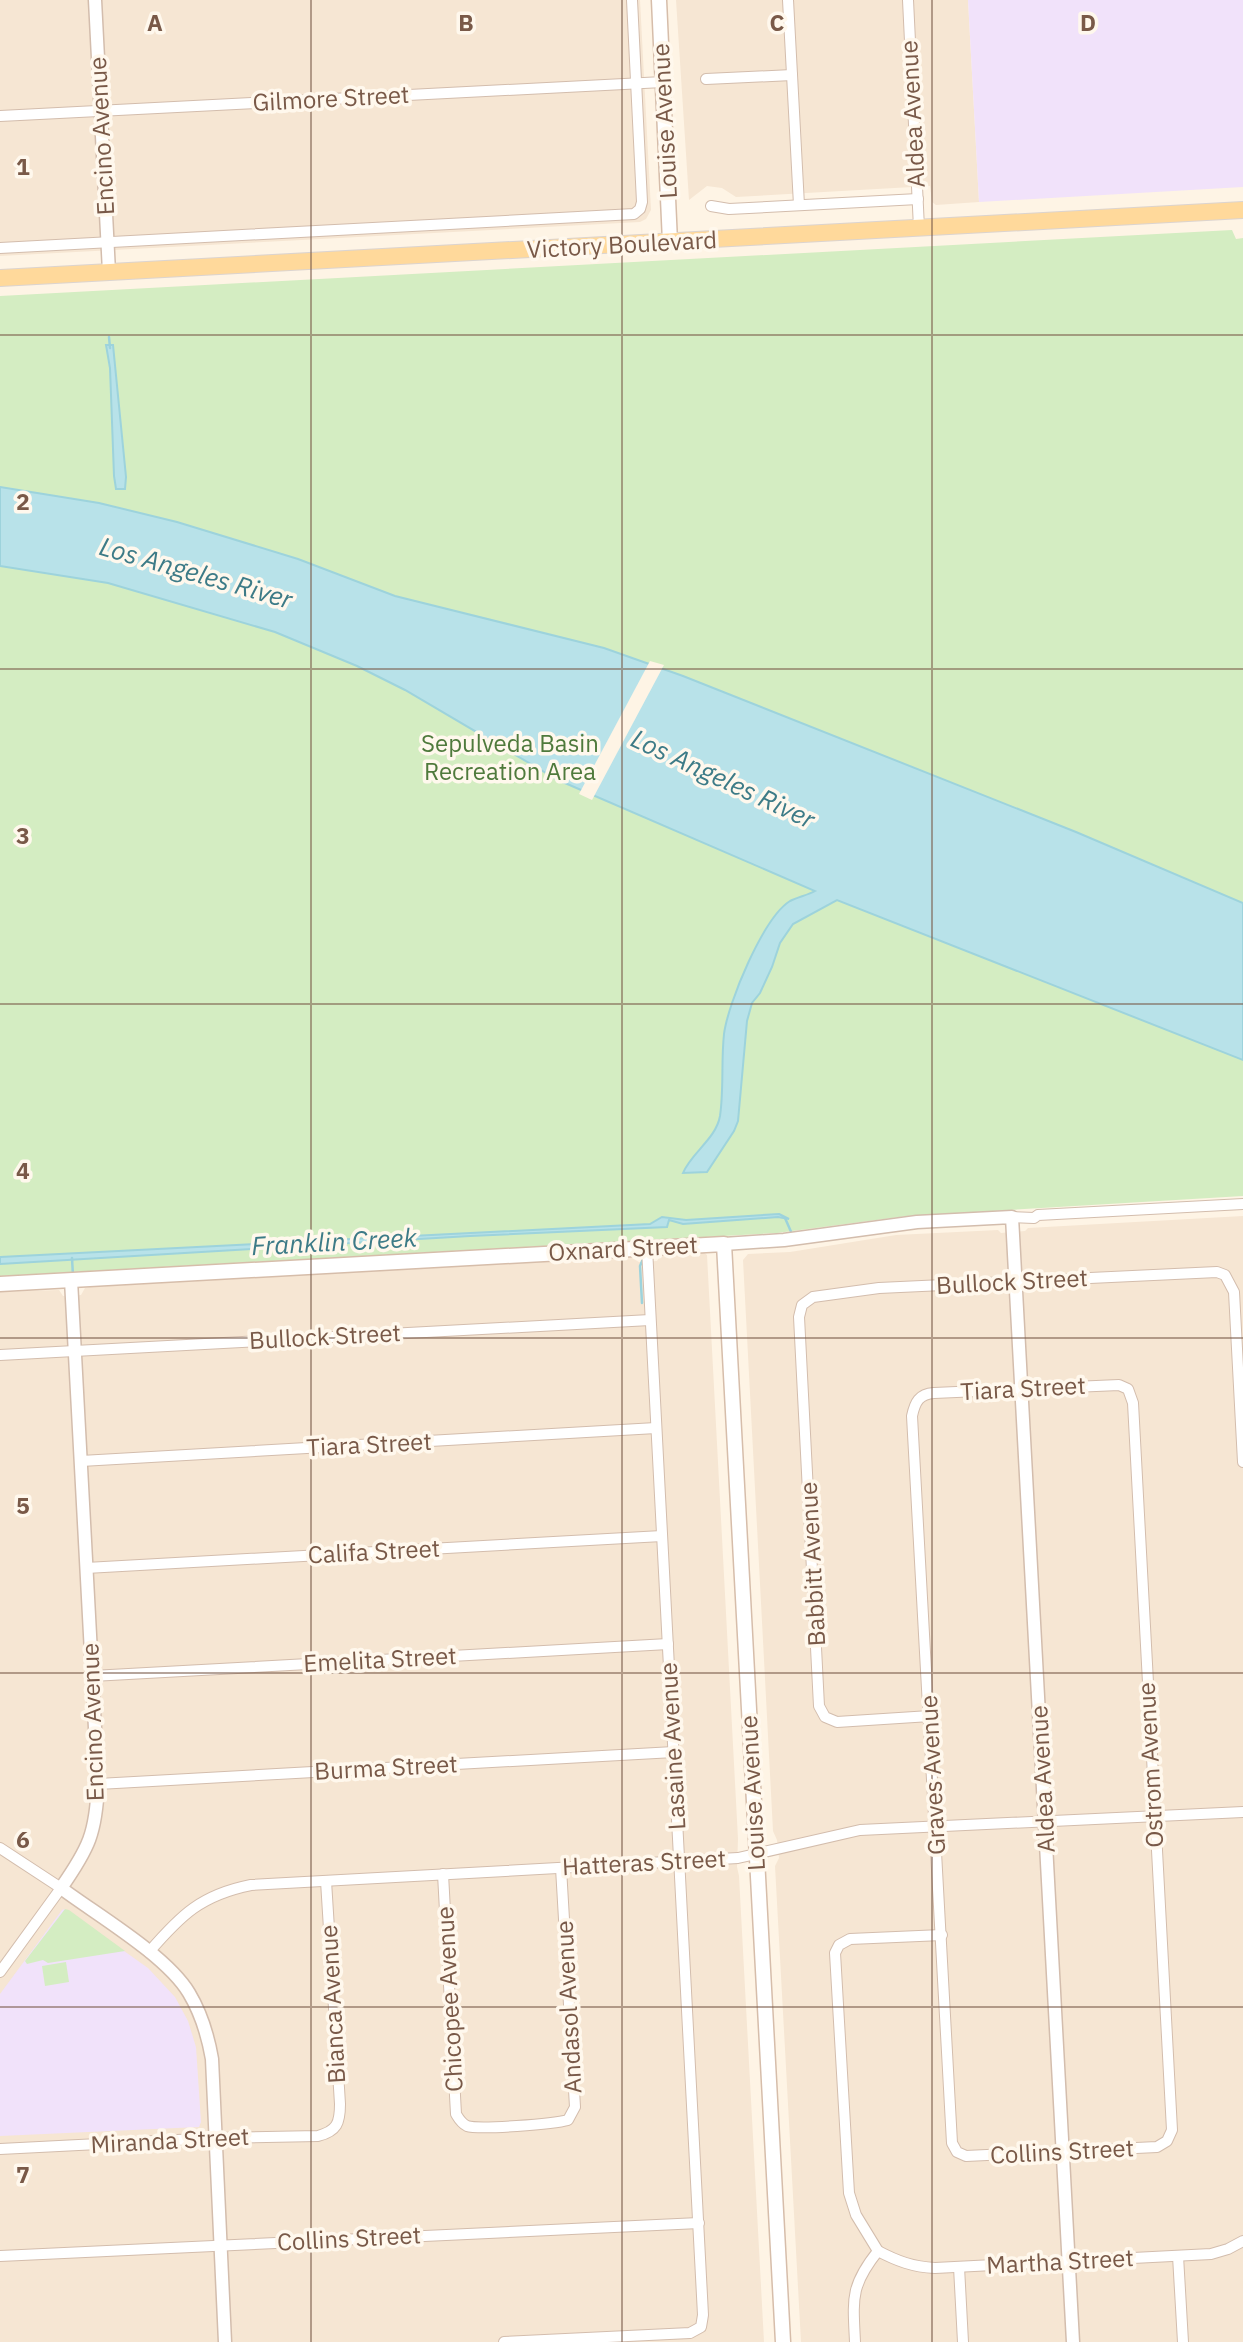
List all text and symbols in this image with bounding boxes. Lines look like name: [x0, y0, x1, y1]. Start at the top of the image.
text: A: [147, 7, 163, 37]
text: B: [458, 7, 474, 37]
text: C: [770, 7, 785, 37]
text: D: [1080, 7, 1096, 37]
street label: Aldea Avenue: [892, 40, 932, 189]
street label: Louise Avenue: [644, 43, 684, 200]
street label: Encino Avenue: [81, 56, 121, 216]
street label: Gilmore Street: [252, 78, 410, 118]
text: 1: [16, 151, 30, 181]
street label: Victory Boulevard: [526, 223, 718, 265]
text: 2: [16, 486, 30, 516]
water label: Los Angeles River: [96, 528, 298, 616]
water label: Los Angeles River: [626, 721, 822, 836]
park label: Sepulveda Basin Recreation Area: [421, 727, 599, 787]
text: 3: [16, 820, 30, 850]
text: 4: [16, 1155, 30, 1185]
water label: Franklin Creek: [250, 1220, 418, 1262]
street label: Oxnard Street: [547, 1228, 699, 1268]
street label: Bullock Street: [935, 1261, 1089, 1301]
street label: Bullock Street: [248, 1316, 402, 1356]
street label: Tiara Street: [959, 1369, 1086, 1407]
street label: Tiara Street: [305, 1425, 432, 1463]
street label: Babbitt Avenue: [792, 1481, 832, 1647]
text: 5: [16, 1490, 30, 1520]
street label: Califa Street: [307, 1532, 441, 1570]
street label: Emelita Street: [303, 1639, 457, 1679]
street label: Encino Avenue: [73, 1642, 111, 1802]
street label: Lasaine Avenue: [652, 1661, 692, 1831]
street label: Ostrom Avenue: [1130, 1681, 1170, 1849]
street label: Graves Avenue: [912, 1694, 952, 1856]
street label: Aldea Avenue: [1022, 1705, 1062, 1854]
street label: Louise Avenue: [732, 1715, 772, 1872]
street label: Burma Street: [314, 1747, 458, 1787]
text: 6: [16, 1824, 30, 1854]
street label: Hatteras Street: [561, 1842, 727, 1882]
street label: Chicopee Avenue: [428, 1905, 470, 2093]
street label: Andasol Avenue: [547, 1920, 589, 2094]
street label: Bianca Avenue: [312, 1924, 352, 2084]
street label: Miranda Street: [90, 2120, 250, 2160]
street label: Collins Street: [989, 2131, 1135, 2171]
text: 7: [16, 2159, 30, 2189]
street label: Collins Street: [276, 2218, 422, 2258]
street label: Martha Street: [985, 2241, 1134, 2281]

